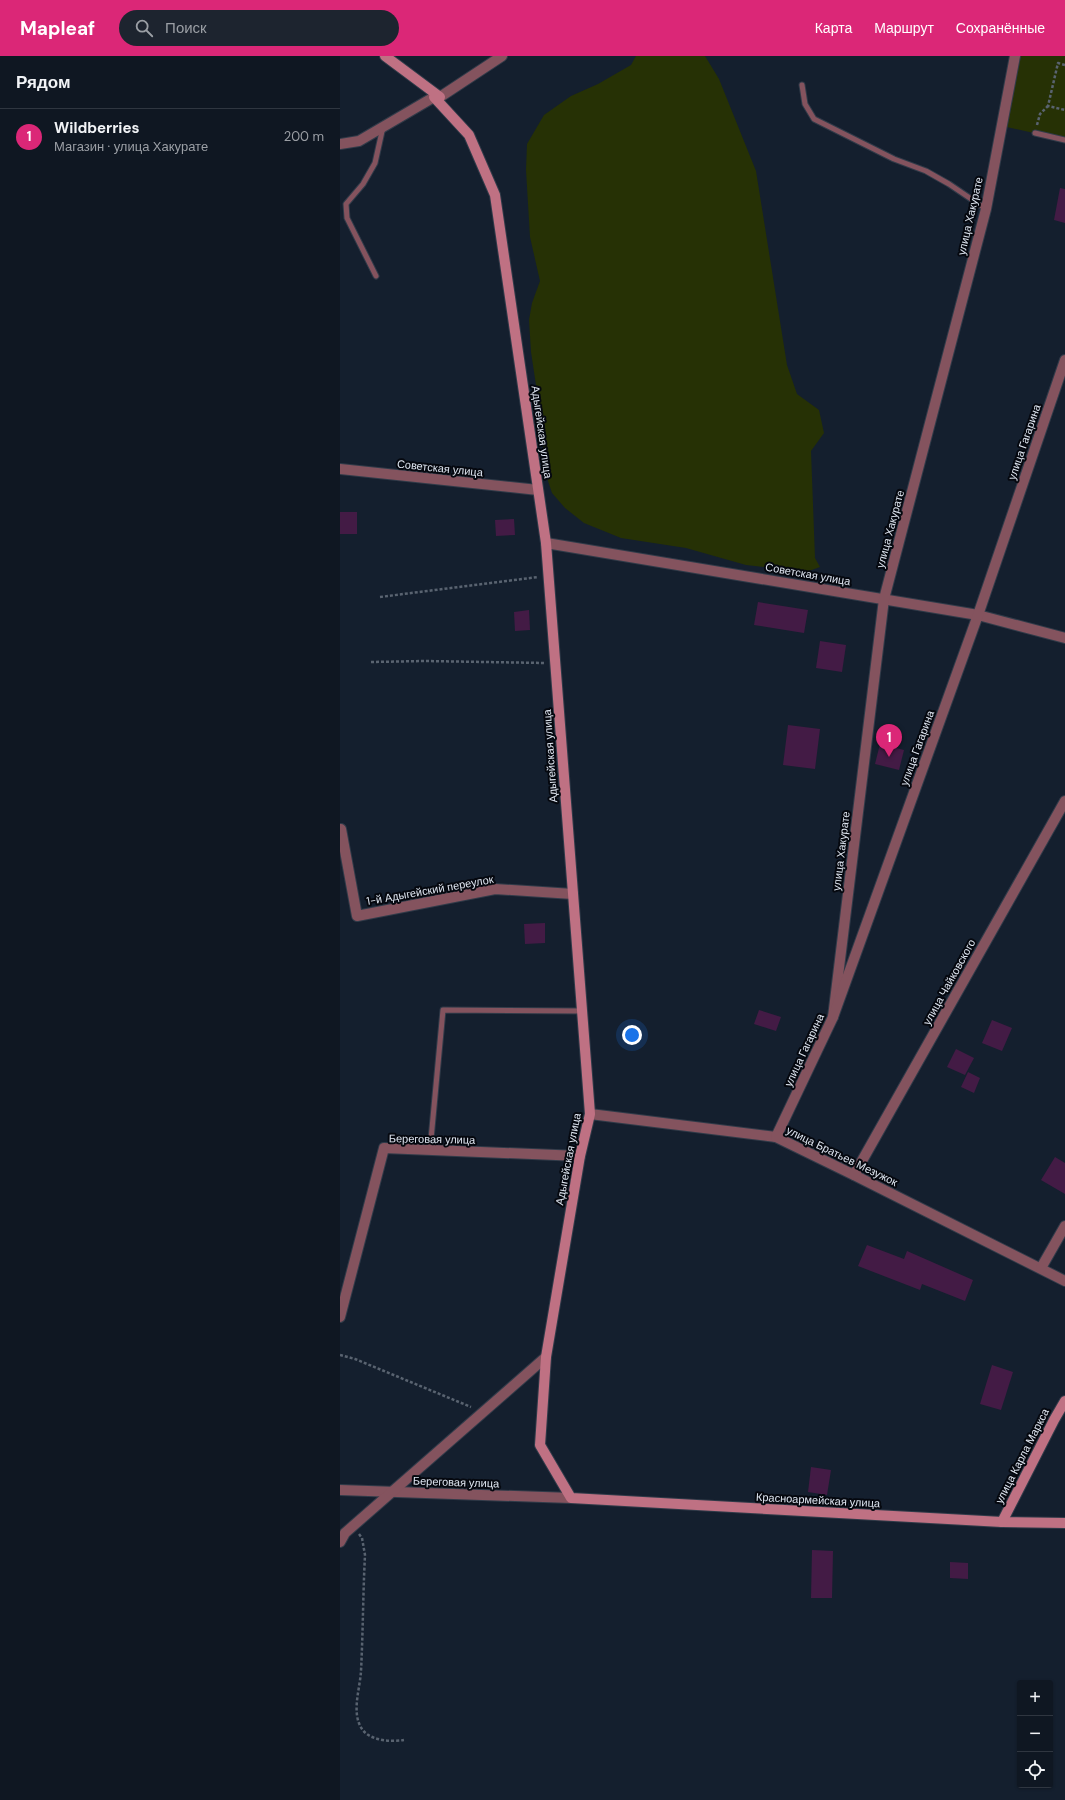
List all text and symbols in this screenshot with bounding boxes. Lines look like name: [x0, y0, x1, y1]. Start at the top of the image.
search box: [119, 10, 399, 46]
text: Mapleaf: [20, 16, 95, 41]
icon: search: [133, 17, 155, 39]
text: Поиск: [165, 18, 207, 38]
text: Карта: [815, 19, 852, 37]
text: Маршрут: [874, 19, 934, 37]
text: Сохранённые: [956, 19, 1045, 37]
text: Рядом: [16, 71, 71, 93]
text: Wildberries: [54, 118, 139, 138]
text: 1: [27, 128, 31, 145]
text: 200 m: [284, 128, 324, 145]
text: Магазин · улица Хакурате: [54, 138, 208, 155]
street label: улица Хакурате: [954, 175, 986, 257]
street label: Адыгейская улица: [529, 385, 556, 480]
street label: улица Гагарина: [1005, 402, 1044, 482]
street label: Советская улица: [396, 457, 484, 480]
street label: улица Хакурате: [873, 489, 907, 569]
street label: Советская улица: [764, 560, 853, 589]
street label: Адыгейская улица: [540, 708, 560, 803]
street label: улица Гагарина: [897, 708, 937, 787]
pin: 1: [876, 724, 902, 757]
street label: улица Хакурате: [829, 810, 853, 892]
street label: 1-й Адыгейский переулок: [365, 872, 495, 908]
street label: улица Чайковского: [920, 937, 978, 1027]
street label: улица Гагарина: [781, 1010, 827, 1089]
your location: [622, 1025, 642, 1045]
street label: Адыгейская улица: [552, 1111, 584, 1206]
street label: улица Братьев Мезужок: [784, 1123, 900, 1189]
street label: Береговая улица: [389, 1131, 476, 1147]
street label: улица Карла Маркса: [992, 1405, 1052, 1506]
street label: Береговая улица: [413, 1473, 500, 1491]
street label: Красноармейская улица: [756, 1490, 881, 1510]
map controls: [1017, 1680, 1053, 1788]
button: +: [1017, 1680, 1053, 1716]
button: −: [1017, 1716, 1053, 1752]
button: locate: [1017, 1752, 1053, 1788]

